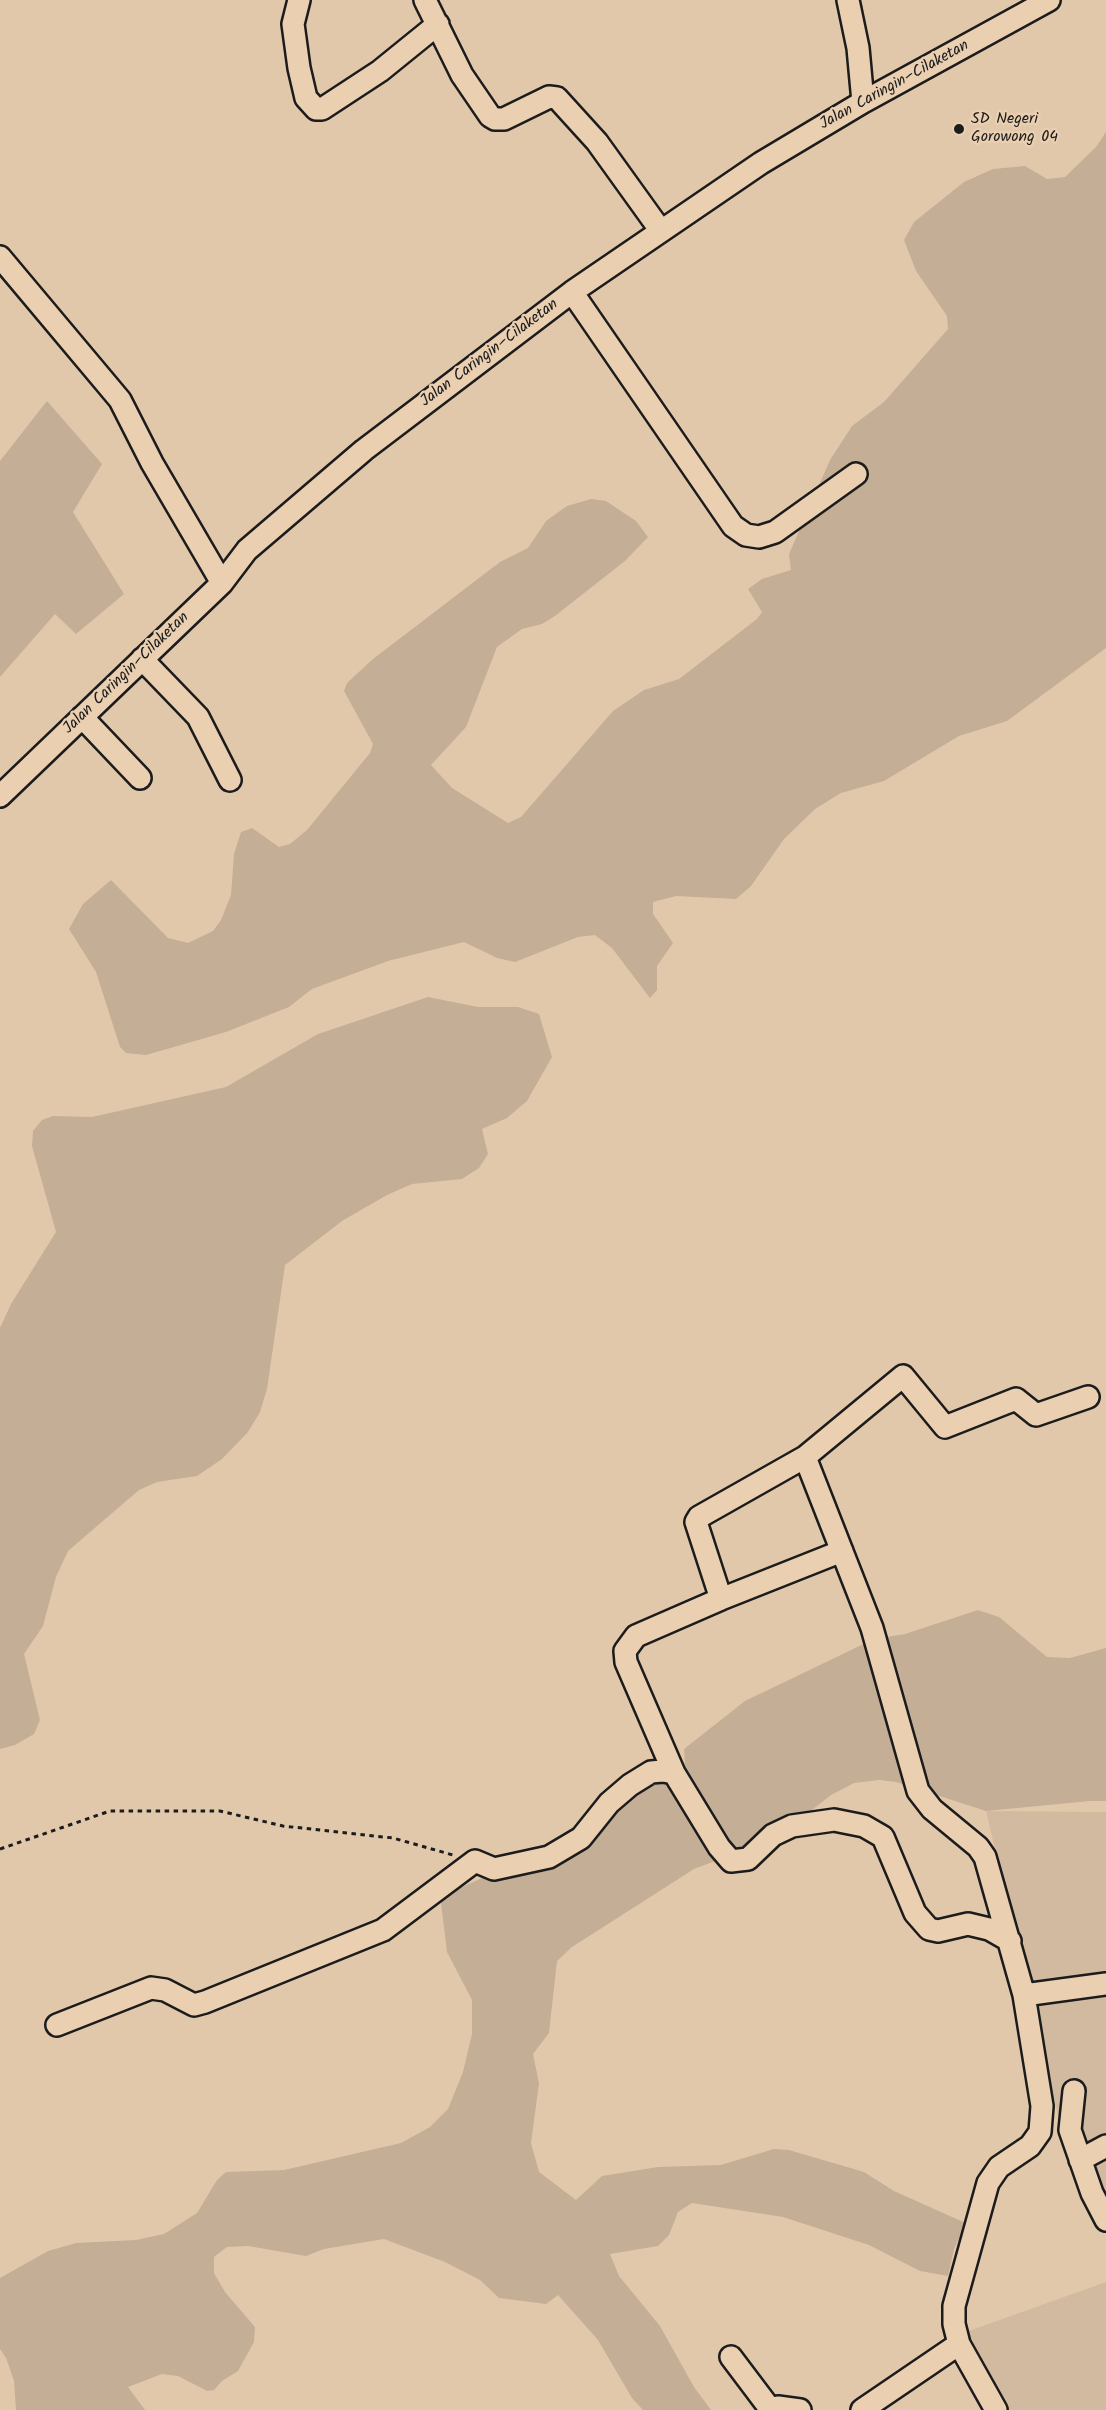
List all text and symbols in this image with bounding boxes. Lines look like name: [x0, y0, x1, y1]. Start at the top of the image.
street label: Jalan Caringin–Cilaketan: [817, 37, 973, 135]
place label: SD Negeri Gorowong 04: [971, 110, 1058, 148]
marker: SD Negeri Gorowong 04: [952, 122, 966, 136]
street label: Jalan Caringin–Cilaketan: [417, 296, 563, 412]
street label: Jalan Caringin–Cilaketan: [60, 609, 194, 739]

